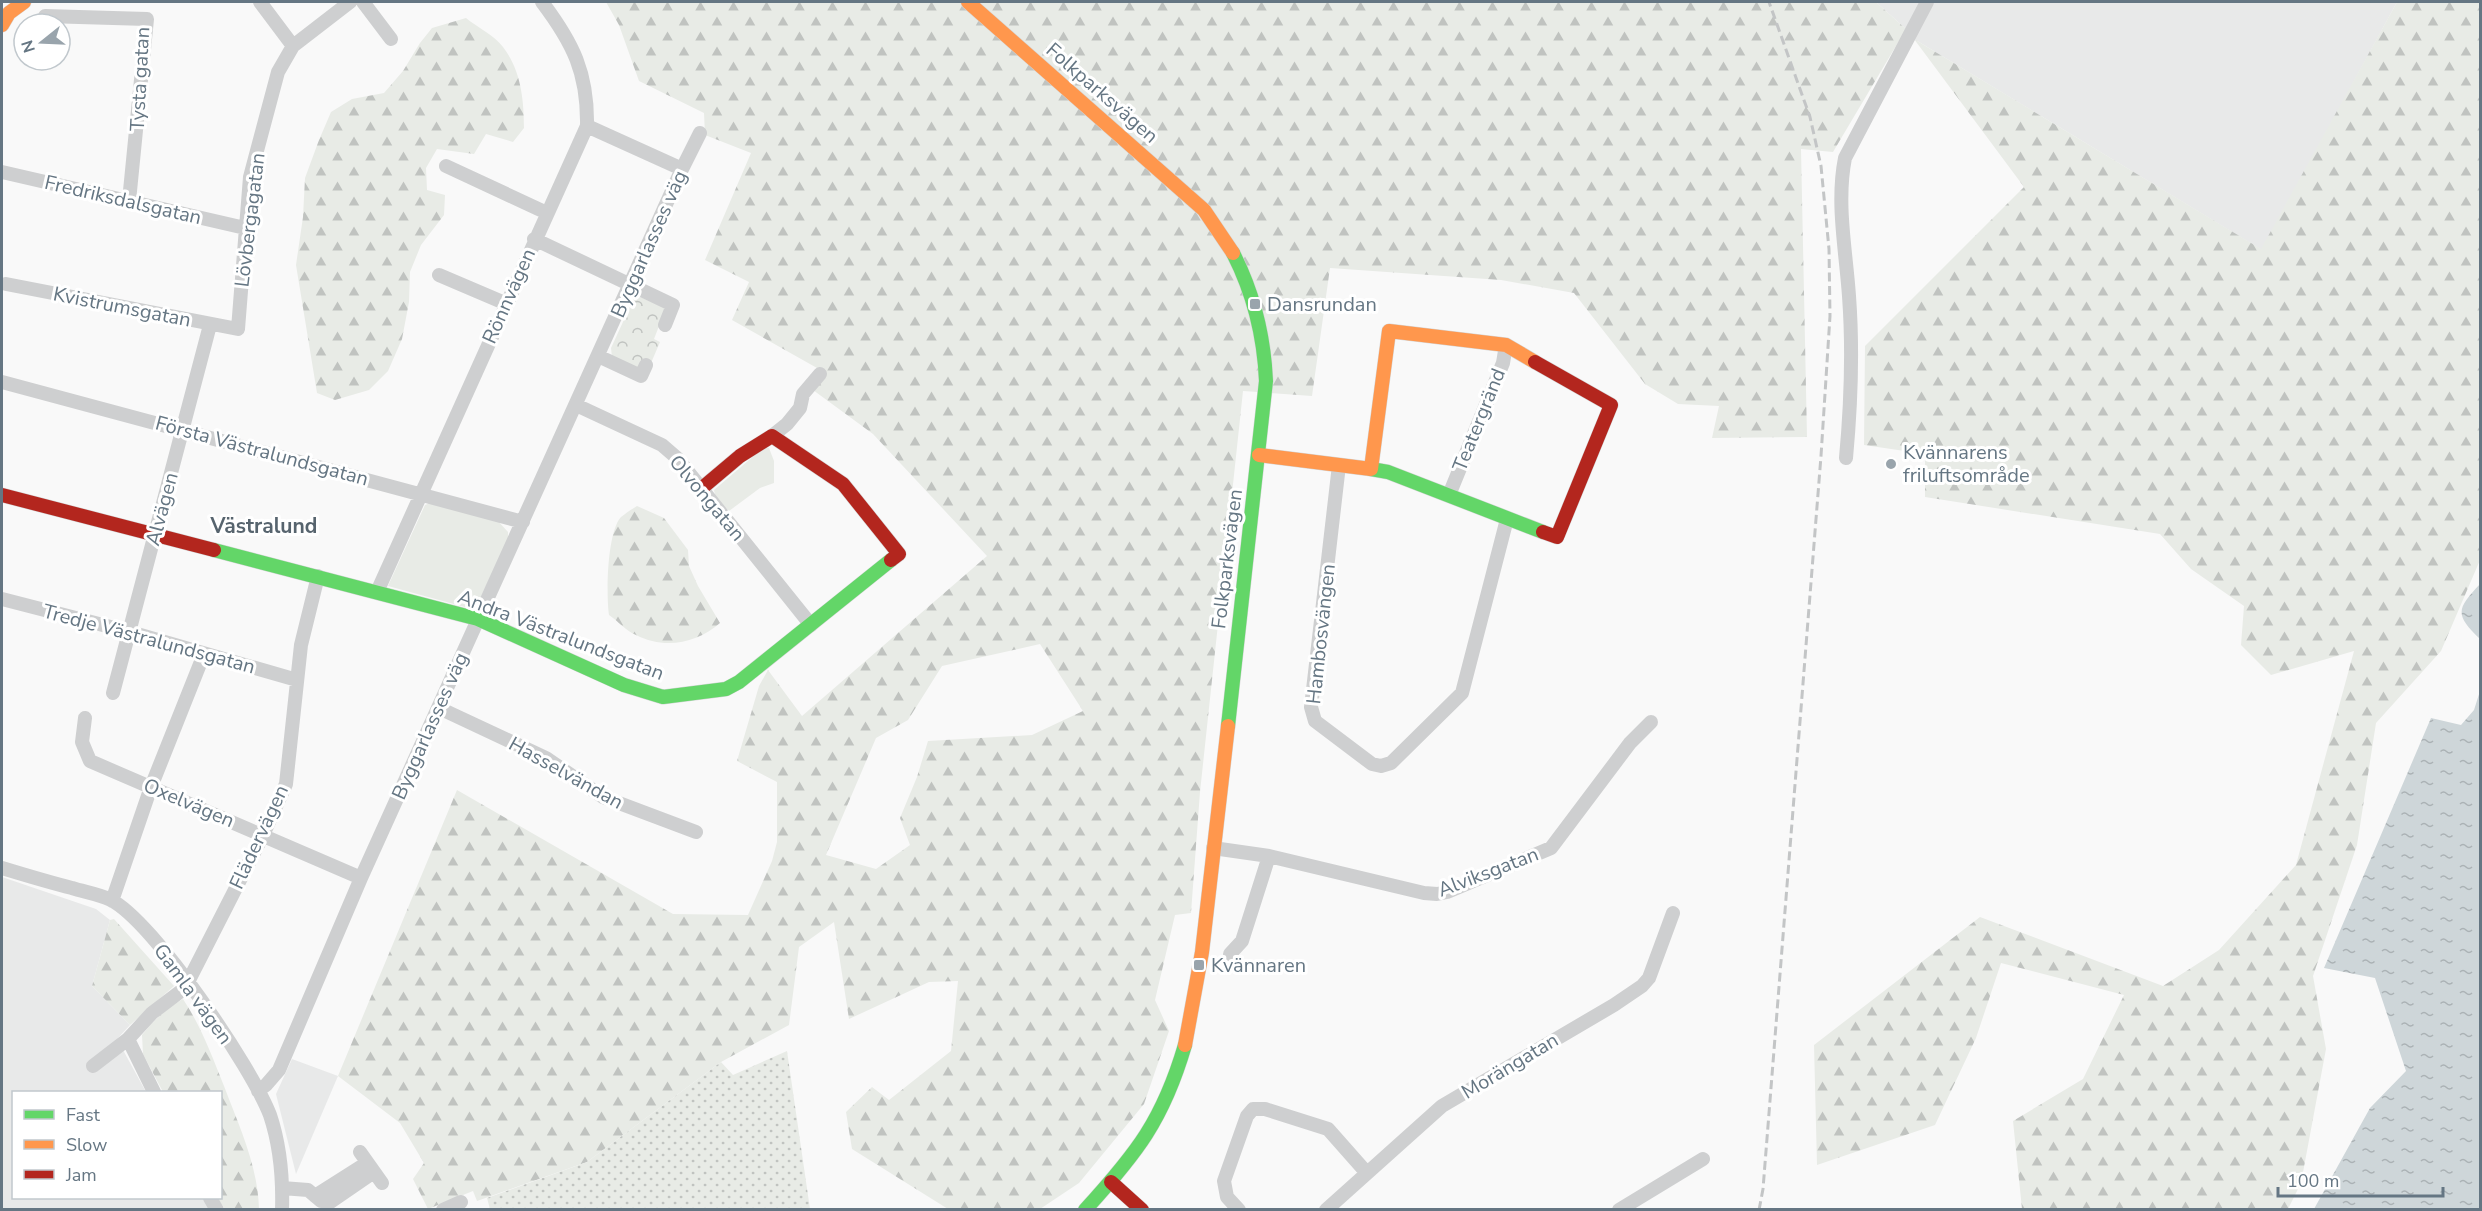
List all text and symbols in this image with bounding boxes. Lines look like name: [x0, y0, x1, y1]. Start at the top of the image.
north arrow: [12, 12, 72, 72]
street label: Tysta gatan: [124, 26, 156, 132]
text: N: [16, 37, 41, 55]
street label: Folkparksvägen: [1040, 37, 1164, 149]
street label: Lövbergagatan: [228, 151, 272, 289]
street label: Byggarlasses väg: [604, 166, 694, 322]
street label: Fredriksdalsgatan: [42, 169, 204, 231]
street label: Rönnvägen: [476, 244, 542, 348]
street label: Kvistrumsgatan: [51, 280, 193, 334]
place label: Dansrundan: [1267, 291, 1377, 318]
marker: Dansrundan: [1248, 297, 1262, 311]
street label: Teatergränd: [1446, 365, 1512, 475]
street label: Första Västralundsgatan: [152, 410, 372, 492]
place label: Kvännarens friluftsområde: [1903, 439, 2030, 489]
street label: Olvongatan: [663, 449, 751, 547]
marker: Kvännarens friluftsområde: [1884, 457, 1898, 471]
street label: Alvägen: [139, 469, 185, 549]
street label: Folkparksvägen: [1205, 488, 1249, 630]
district label: Västralund: [210, 512, 317, 540]
street label: Hambosvängen: [1300, 563, 1342, 705]
street label: Andra Västralundsgatan: [454, 583, 668, 687]
street label: Tredje Västralundsgatan: [40, 598, 258, 680]
street label: Byggarlasses väg: [385, 648, 475, 804]
street label: Hasselvändan: [504, 730, 628, 816]
street label: Oxelvägen: [139, 772, 239, 834]
street label: Flädervägen: [223, 781, 295, 893]
street label: Alviksgatan: [1434, 840, 1542, 904]
street label: Gamla vägen: [147, 938, 239, 1050]
place label: Kvännaren: [1211, 952, 1306, 979]
marker: Kvännaren: [1192, 958, 1206, 972]
street label: Morängatan: [1457, 1026, 1563, 1106]
legend: [12, 1091, 222, 1199]
text: Fast: [66, 1103, 101, 1127]
text: Slow: [66, 1133, 107, 1157]
scale bar: [2278, 1160, 2443, 1198]
text: Jam: [65, 1163, 97, 1187]
text: 100 m: [2287, 1169, 2339, 1193]

